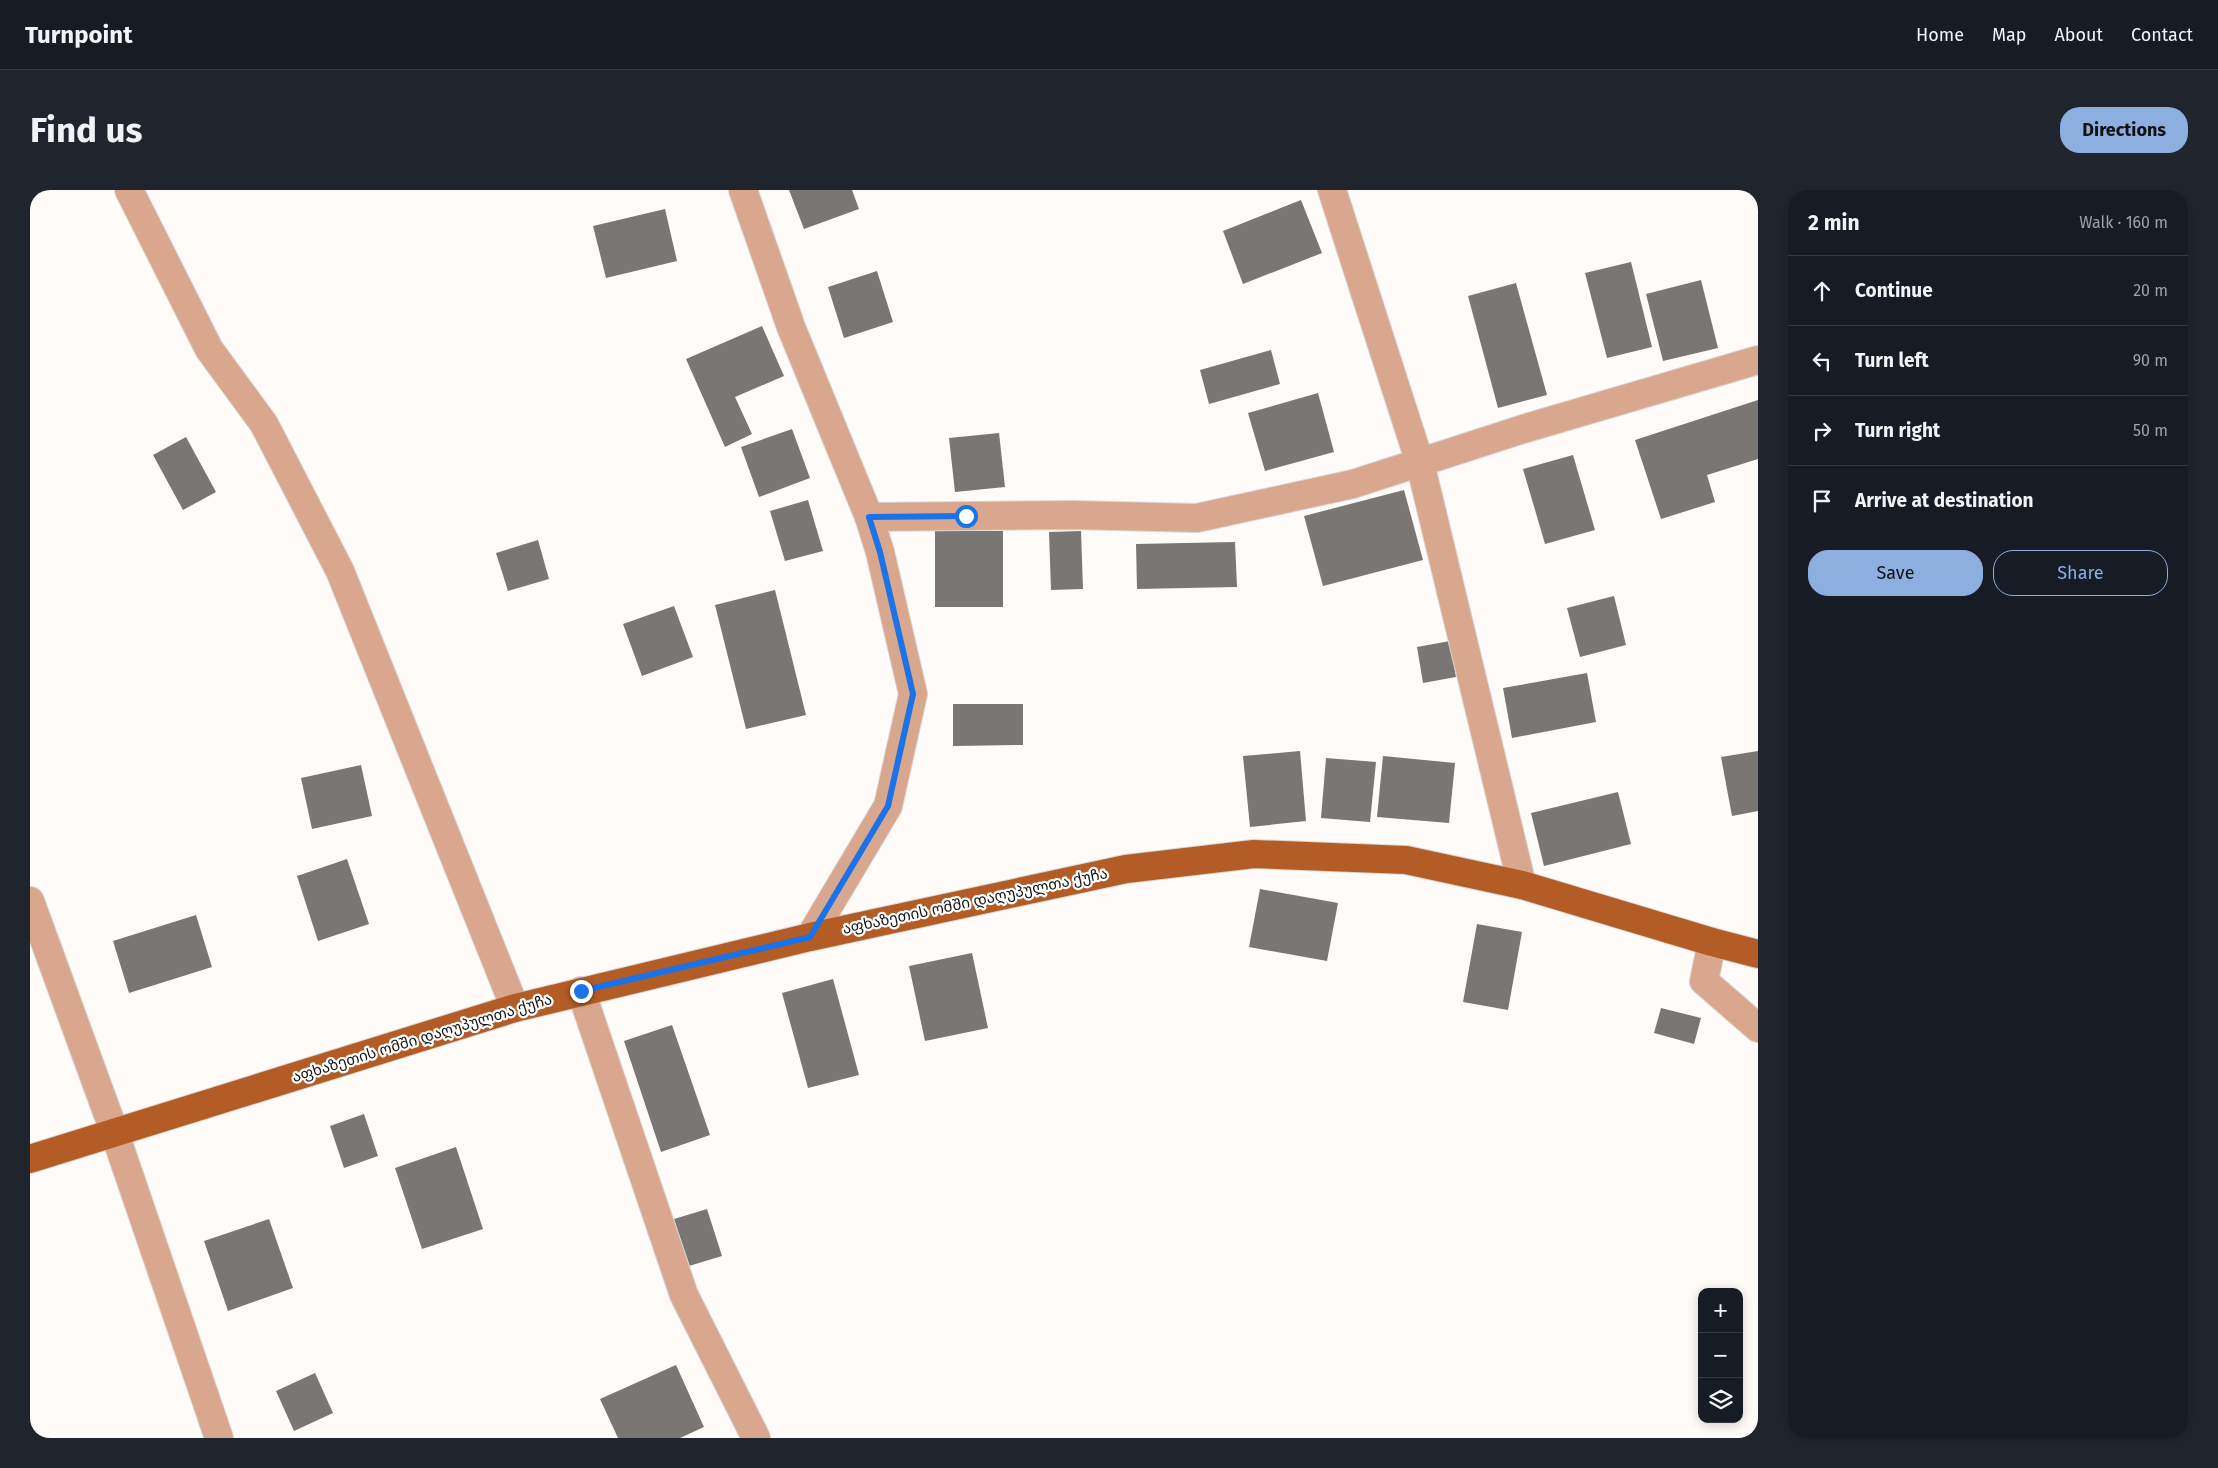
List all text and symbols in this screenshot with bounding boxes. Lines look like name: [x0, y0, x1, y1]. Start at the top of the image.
text: Turnpoint: [25, 21, 132, 49]
text: Home: [1916, 24, 1964, 46]
text: Map: [1992, 24, 2026, 46]
text: About: [2054, 24, 2103, 46]
text: Contact: [2131, 24, 2193, 46]
button: Directions: [2060, 107, 2188, 153]
text: Find us: [30, 109, 142, 151]
text: 2 min: [1808, 210, 1860, 236]
text: Walk · 160 m: [2079, 213, 2168, 232]
icon: ahead: [1808, 277, 1836, 305]
text: Continue: [1855, 279, 1933, 302]
text: 20 m: [2133, 281, 2168, 300]
icon: left: [1808, 347, 1836, 375]
text: Turn left: [1855, 349, 1929, 372]
text: 90 m: [2133, 351, 2168, 370]
icon: right: [1808, 417, 1836, 445]
text: Turn right: [1855, 419, 1940, 442]
text: 50 m: [2133, 421, 2168, 440]
icon: arrive: [1808, 487, 1836, 515]
text: Arrive at destination: [1855, 489, 2034, 512]
route start: [955, 505, 978, 528]
button: Save: [1808, 550, 1983, 596]
button: Share: [1993, 550, 2168, 596]
street label: აფხაზეთის ომში დაღუპულთა ქუჩა: [841, 864, 1109, 938]
route end: [570, 980, 593, 1003]
street label: აფხაზეთის ომში დაღუპულთა ქუჩა: [290, 990, 554, 1086]
map controls: [1698, 1288, 1743, 1423]
button: +: [1698, 1288, 1743, 1333]
button: −: [1698, 1333, 1743, 1378]
button: layers: [1698, 1378, 1743, 1423]

